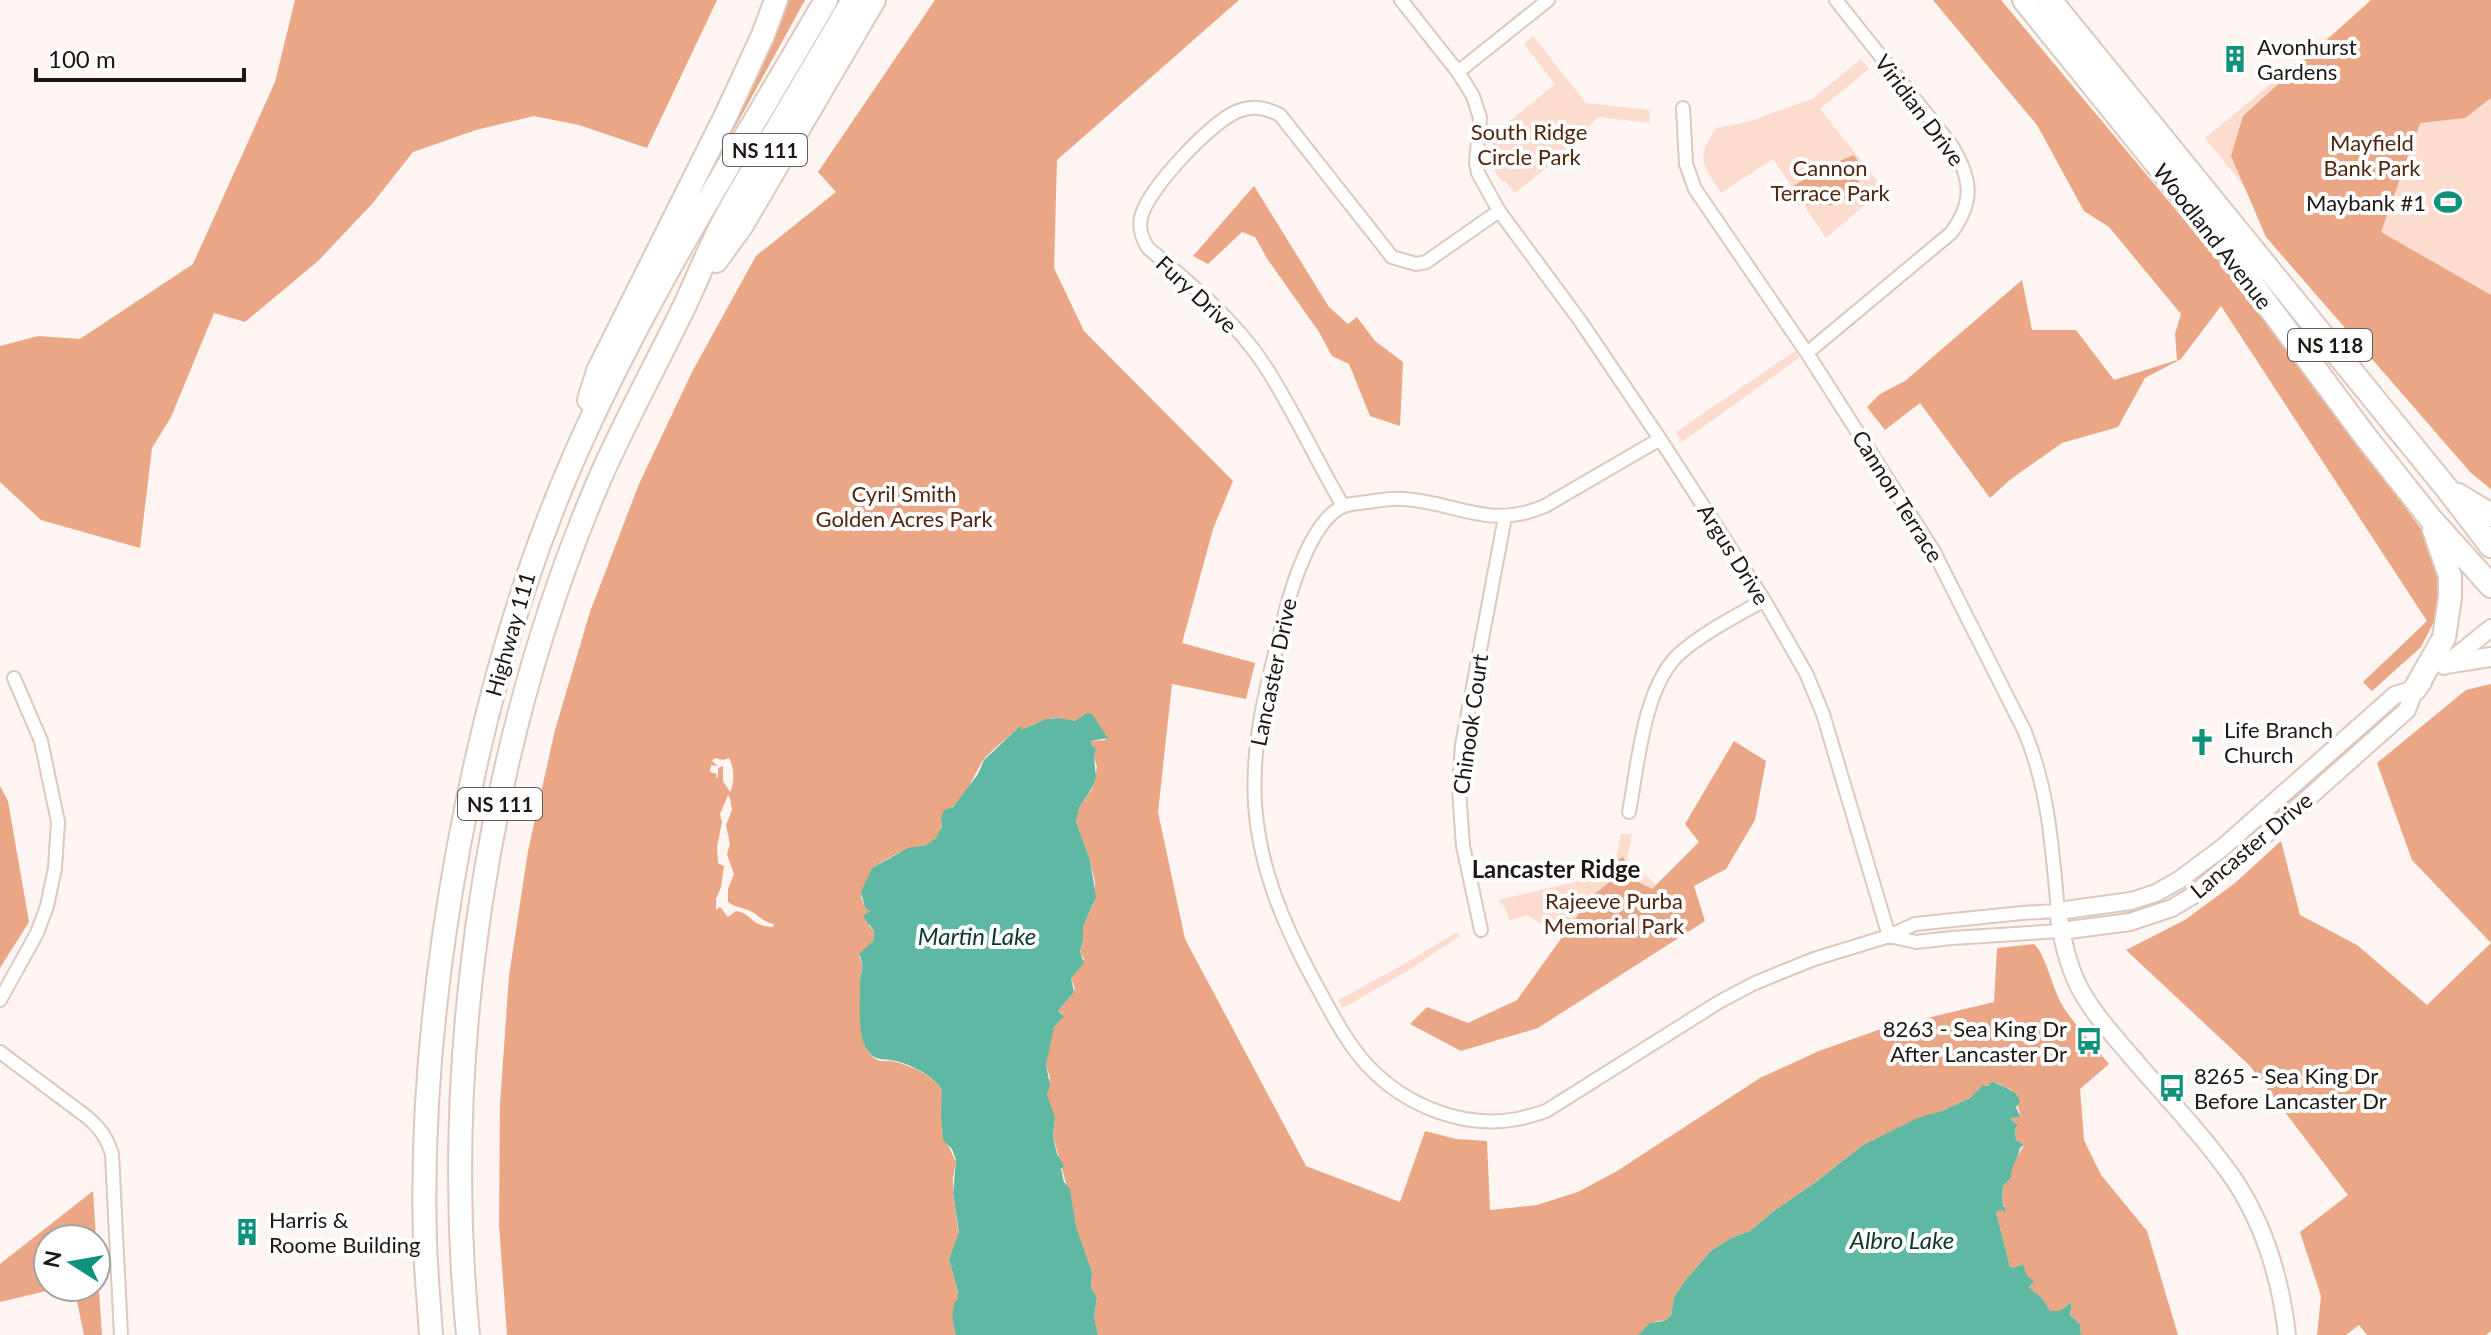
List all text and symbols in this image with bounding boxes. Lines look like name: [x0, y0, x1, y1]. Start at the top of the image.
scale bar: [36, 32, 244, 82]
place label: Avonhurst Gardens: [2257, 33, 2357, 85]
text: 100 m: [48, 44, 116, 73]
building icon: Avonhurst Gardens: [2220, 44, 2250, 74]
street label: Viridian Drive: [1869, 49, 1971, 171]
park label: South Ridge Circle Park: [1471, 118, 1587, 170]
park label: Mayfield Bank Park: [2323, 129, 2421, 181]
road number: NS 111: [723, 134, 807, 166]
park label: Cannon Terrace Park: [1770, 154, 1890, 206]
street label: Woodland Avenue: [2148, 158, 2278, 314]
sports icon: Maybank #1: [2433, 187, 2463, 217]
place label: Maybank #1: [2306, 189, 2426, 216]
street label: Fury Drive: [1151, 250, 1243, 338]
road number: NS 118: [2288, 329, 2372, 361]
street label: Cannon Terrace: [1847, 425, 1949, 567]
park label: Cyril Smith Golden Acres Park: [815, 480, 993, 532]
street label: Argus Drive: [1692, 499, 1776, 609]
street label: Highway 111: [479, 569, 541, 699]
street label: Lancaster Drive: [1244, 596, 1302, 748]
street label: Chinook Court: [1447, 652, 1493, 796]
place label: Life Branch Church: [2224, 716, 2333, 768]
church icon: Life Branch Church: [2187, 727, 2217, 757]
street label: Lancaster Drive: [2185, 786, 2317, 904]
road number: NS 111: [458, 788, 542, 820]
district label: Lancaster Ridge: [1472, 854, 1641, 883]
park label: Rajeeve Purba Memorial Park: [1544, 887, 1685, 939]
water label: Martin Lake: [918, 921, 1036, 950]
place label: 8263 - Sea King Dr After Lancaster Dr: [1883, 1015, 2067, 1067]
bus stop icon: 8263 - Sea King Dr After Lancaster Dr: [2074, 1026, 2104, 1056]
place label: 8265 - Sea King Dr Before Lancaster Dr: [2194, 1062, 2387, 1114]
bus stop icon: 8265 - Sea King Dr Before Lancaster Dr: [2157, 1073, 2187, 1103]
place label: Harris & Roome Building: [269, 1206, 420, 1258]
building icon: Harris & Roome Building: [232, 1217, 262, 1247]
north arrow: [32, 1223, 112, 1303]
water label: Albro Lake: [1849, 1225, 1954, 1254]
text: N: [37, 1248, 67, 1270]

